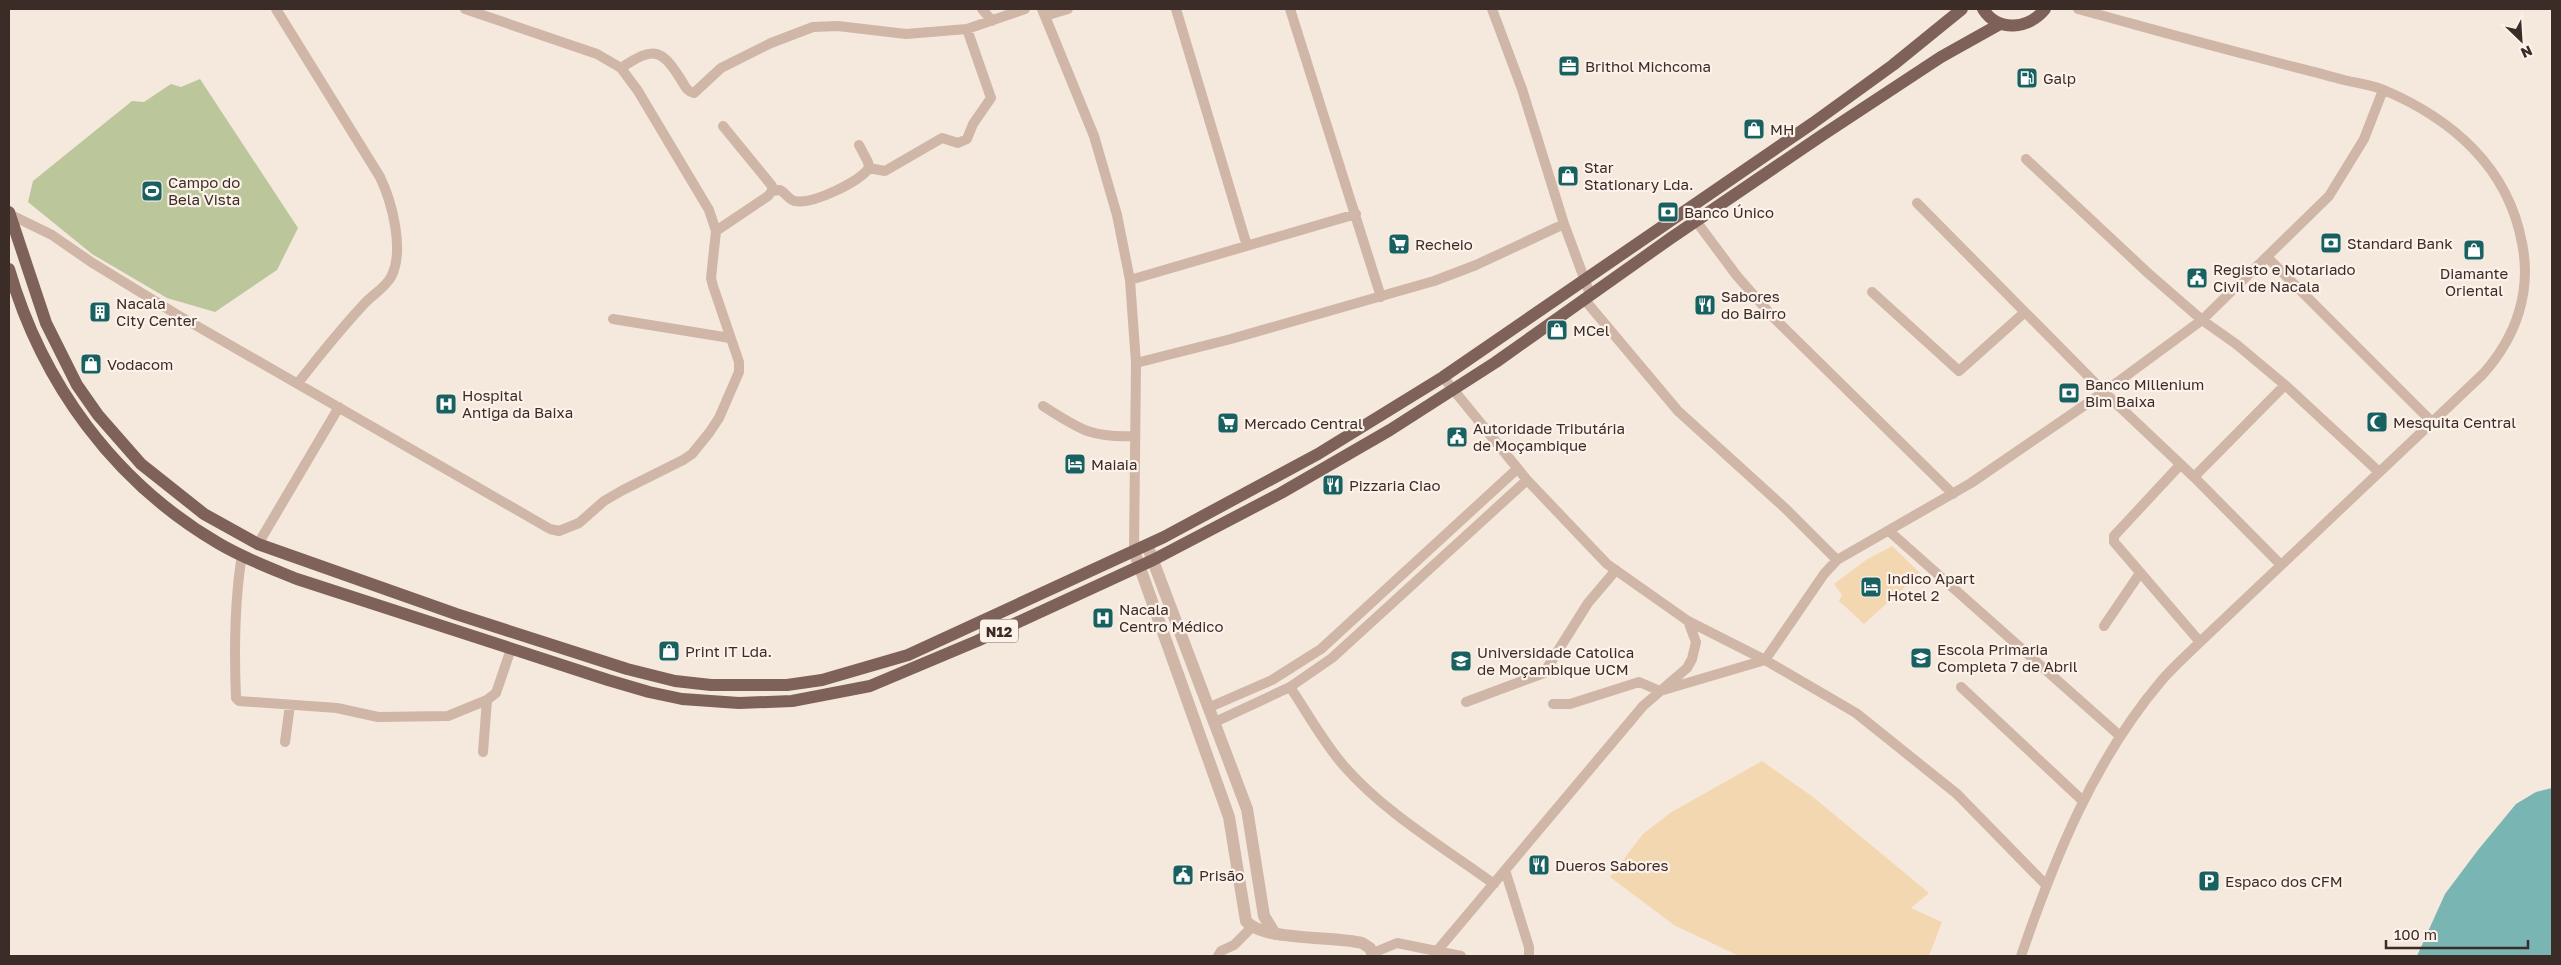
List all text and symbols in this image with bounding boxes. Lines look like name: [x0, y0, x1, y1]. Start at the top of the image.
north arrow: [2496, 15, 2546, 65]
text: N: [2518, 42, 2535, 62]
office icon: Brithol Michcoma: [1557, 54, 1581, 78]
place label: Brithol Michcoma: [1585, 57, 1711, 75]
fuel station icon: Galp: [2015, 66, 2039, 90]
place label: Galp: [2043, 69, 2076, 87]
shop icon: MH: [1742, 117, 1766, 141]
place label: MH: [1770, 120, 1794, 138]
place label: Star Stationary Lda.: [1584, 158, 1693, 193]
shop icon: Star Stationary Lda.: [1556, 164, 1580, 188]
place label: Campo do Bela Vista: [168, 173, 240, 208]
sports icon: Campo do Bela Vista: [140, 179, 164, 203]
bank icon: Banco Único: [1656, 200, 1680, 224]
place label: Banco Único: [1684, 203, 1774, 221]
bank icon: Standard Bank: [2319, 231, 2343, 255]
supermarket icon: Recheio: [1387, 232, 1411, 256]
place label: Standard Bank: [2347, 234, 2453, 252]
place label: Recheio: [1415, 235, 1473, 253]
shop icon: Diamante Oriental: [2462, 238, 2486, 262]
place label: Registo e Notariado Civil de Nacala: [2213, 260, 2356, 295]
place label: Diamante Oriental: [2440, 264, 2509, 299]
public building icon: Registo e Notariado Civil de Nacala: [2185, 266, 2209, 290]
place label: Sabores do Bairro: [1721, 287, 1786, 322]
restaurant icon: Sabores do Bairro: [1693, 293, 1717, 317]
place label: Nacala City Center: [116, 294, 197, 329]
building icon: Nacala City Center: [88, 300, 112, 324]
shop icon: MCel: [1545, 318, 1569, 342]
place label: MCel: [1573, 321, 1610, 339]
shop icon: Vodacom: [79, 352, 103, 376]
place label: Vodacom: [107, 355, 173, 373]
place label: Banco Millenium Bim Baixa: [2085, 375, 2204, 410]
bank icon: Banco Millenium Bim Baixa: [2057, 381, 2081, 405]
place label: Hospital Antiga da Baixa: [462, 386, 573, 421]
hospital icon: Hospital Antiga da Baixa: [434, 392, 458, 416]
mosque icon: Mesquita Central: [2365, 410, 2389, 434]
supermarket icon: Mercado Central: [1216, 411, 1240, 435]
place label: Mesquita Central: [2393, 413, 2516, 431]
place label: Mercado Central: [1244, 414, 1363, 432]
place label: Autoridade Tributária de Moçambique: [1473, 419, 1625, 454]
public building icon: Autoridade Tributária de Moçambique: [1445, 425, 1469, 449]
hotel icon: Maiaia: [1063, 452, 1087, 476]
place label: Maiaia: [1091, 455, 1137, 473]
restaurant icon: Pizzaria Ciao: [1321, 473, 1345, 497]
place label: Pizzaria Ciao: [1349, 476, 1441, 494]
place label: Indico Apart Hotel 2: [1887, 569, 1975, 604]
hotel icon: Indico Apart Hotel 2: [1859, 575, 1883, 599]
place label: Nacala Centro Médico: [1119, 600, 1223, 635]
hospital icon: Nacala Centro Médico: [1091, 606, 1115, 630]
road number: N12: [980, 620, 1018, 642]
shop icon: Print IT Lda.: [657, 639, 681, 663]
place label: Escola Primaria Completa 7 de Abril: [1937, 640, 2078, 675]
place label: Print IT Lda.: [685, 642, 772, 660]
place label: Universidade Catolica de Moçambique UCM: [1477, 643, 1634, 678]
school or university icon: Escola Primaria Completa 7 de Abril: [1909, 646, 1933, 670]
school or university icon: Universidade Catolica de Moçambique UCM: [1449, 649, 1473, 673]
restaurant icon: Dueros Sabores: [1527, 853, 1551, 877]
place label: Dueros Sabores: [1555, 856, 1668, 874]
public building icon: Prisão: [1171, 863, 1195, 887]
place label: Prisão: [1199, 866, 1244, 884]
parking icon: Espaco dos CFM: [2197, 869, 2221, 893]
place label: Espaco dos CFM: [2225, 872, 2343, 890]
scale bar: [2386, 918, 2528, 950]
text: 100 m: [2394, 925, 2437, 943]

